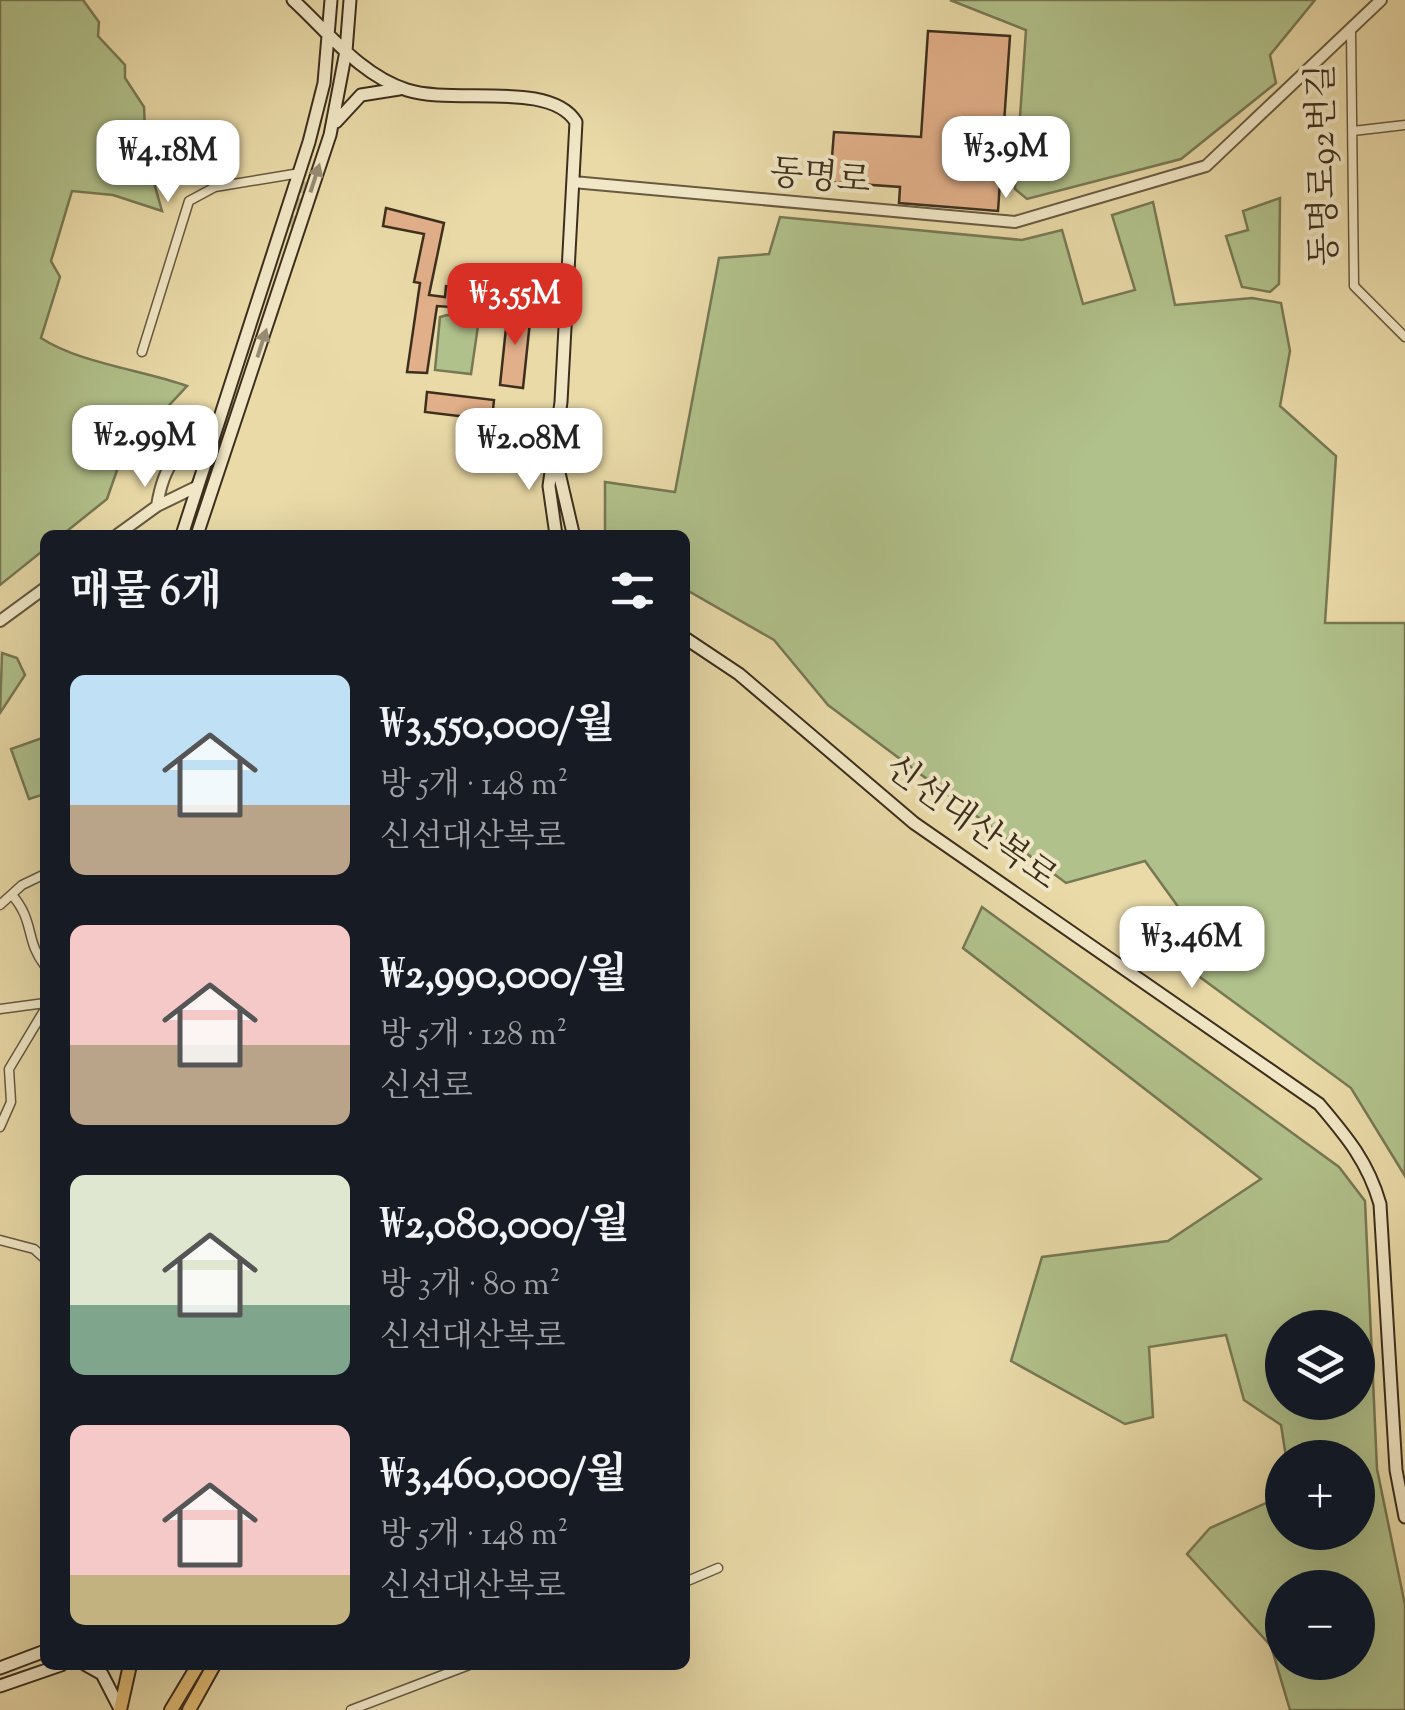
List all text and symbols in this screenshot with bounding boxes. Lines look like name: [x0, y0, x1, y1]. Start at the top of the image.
street label: 동명로92번길: [1298, 63, 1352, 267]
pin: ₩3.9M: [936, 116, 1076, 201]
pin: ₩4.18M: [87, 120, 249, 205]
text: ₩3.9M: [964, 125, 1048, 171]
text: ₩4.18M: [118, 129, 218, 175]
street label: 동명로: [767, 149, 873, 209]
one-way arrow: [309, 163, 324, 193]
pin: ₩3.55M: [434, 263, 596, 348]
text: ₩3.55M: [469, 272, 561, 318]
one-way arrow: [255, 328, 270, 358]
pin: ₩2.99M: [64, 405, 226, 490]
pin: ₩2.08M: [448, 408, 610, 493]
text: ₩2.99M: [94, 414, 196, 460]
text: ₩2.08M: [477, 417, 581, 463]
icon: filters: [605, 563, 660, 618]
text: 매물 6개: [70, 564, 222, 624]
text: ₩3,550,000/월: [380, 697, 615, 757]
icon: home: [150, 715, 270, 835]
street label: 신선대산복로: [873, 744, 1067, 904]
text: 방 5개 · 148 m²: [380, 763, 568, 809]
text: 신선대산복로: [380, 815, 565, 861]
pin: ₩3.46M: [1111, 906, 1273, 991]
text: ₩3.46M: [1142, 915, 1243, 961]
text: ₩2,990,000/월: [380, 947, 628, 1007]
icon: home: [150, 965, 270, 1085]
text: 방 5개 · 128 m²: [380, 1013, 567, 1059]
text: 신선로: [380, 1065, 473, 1111]
text: ₩2,080,000/월: [380, 1197, 630, 1257]
icon: home: [150, 1215, 270, 1335]
text: 방 3개 · 80 m²: [380, 1263, 560, 1309]
map controls: [1265, 1310, 1375, 1680]
button: layers: [1265, 1310, 1375, 1420]
text: 신선대산복로: [380, 1315, 565, 1361]
button: +: [1265, 1440, 1375, 1550]
text: ₩3,460,000/월: [380, 1447, 627, 1507]
icon: home: [150, 1465, 270, 1585]
text: 방 5개 · 148 m²: [380, 1513, 568, 1559]
text: 신선대산복로: [380, 1565, 565, 1611]
button: −: [1265, 1570, 1375, 1680]

